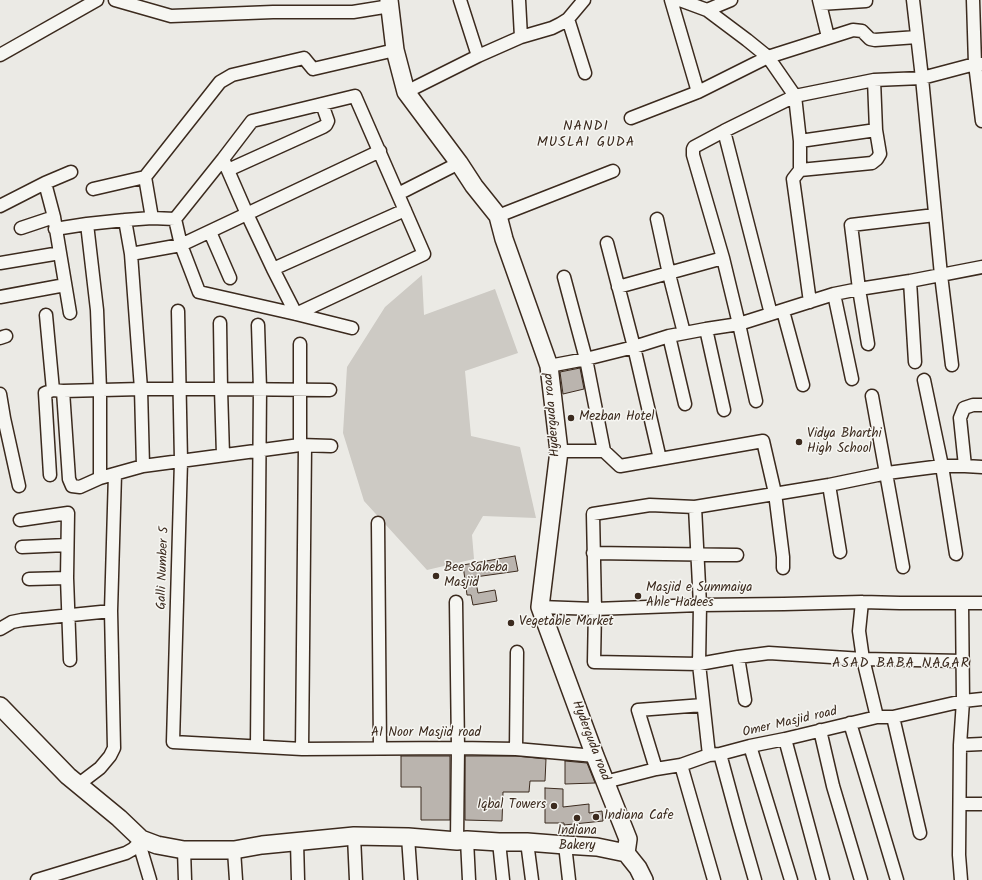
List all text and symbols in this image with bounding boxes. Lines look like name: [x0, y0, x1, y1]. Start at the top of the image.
district label: NANDI MUSLAI GUDA: [537, 120, 635, 152]
street label: Hyderguda road: [542, 372, 564, 458]
place label: Mezban Hotel: [579, 410, 655, 426]
marker: Mezban Hotel: [566, 413, 576, 423]
place label: Vidya Bharthi High School: [807, 427, 882, 458]
marker: Vidya Bharthi High School: [794, 437, 804, 447]
street label: Galli Number 5: [155, 526, 173, 610]
place label: Bee Saheba Masjid: [444, 561, 508, 592]
marker: Bee Saheba Masjid: [431, 571, 441, 581]
place label: Masjid e Summaiya Ahle Hadees: [646, 581, 752, 612]
marker: Masjid e Summaiya Ahle Hadees: [633, 591, 643, 601]
place label: Vegetable Market: [519, 615, 614, 631]
marker: Vegetable Market: [506, 618, 516, 628]
district label: ASAD BABA NAGAR: [832, 657, 970, 673]
street label: Hyderguda road: [568, 699, 612, 783]
street label: Omer Masjid road: [741, 705, 839, 741]
street label: AI Noor Masjid road: [371, 726, 481, 742]
place label: Iqbal Towers: [477, 798, 546, 814]
marker: Iqbal Towers: [549, 801, 559, 811]
place label: Indiana Cafe: [604, 809, 673, 825]
marker: Indiana Cafe: [591, 812, 601, 822]
marker: Indiana Bakery: [572, 813, 582, 823]
place label: Indiana Bakery: [557, 824, 597, 855]

